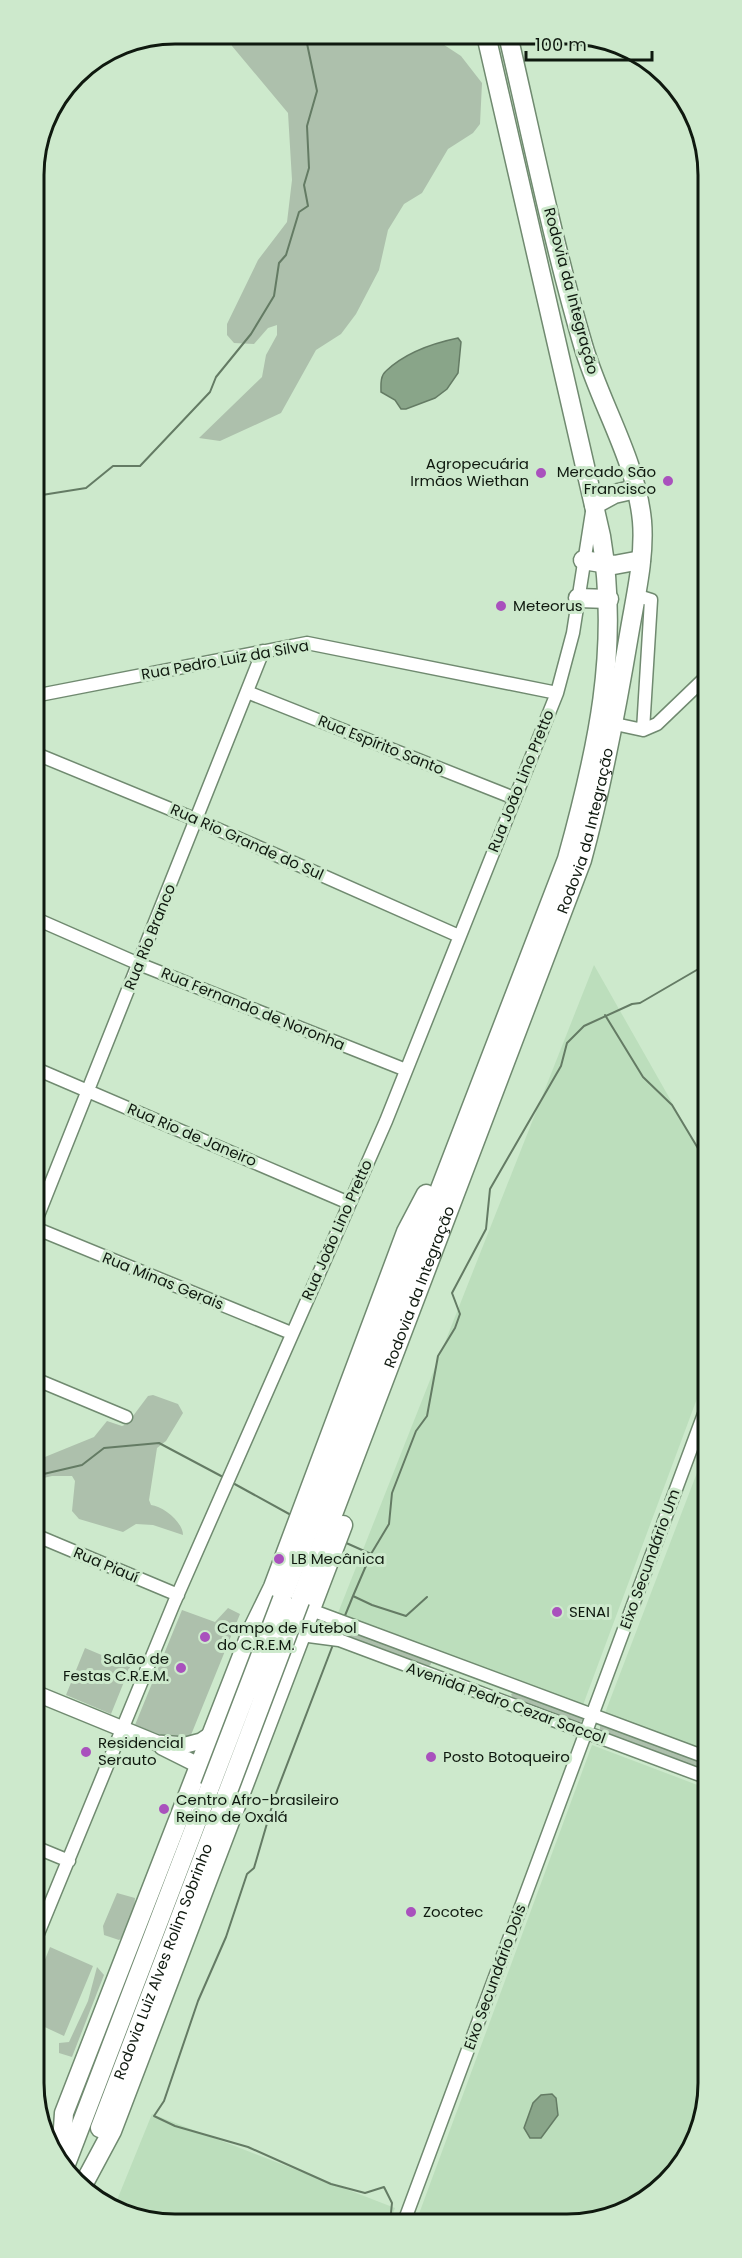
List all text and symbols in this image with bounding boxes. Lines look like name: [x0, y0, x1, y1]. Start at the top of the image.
scale bar: [526, 24, 652, 62]
text: 100 m: [535, 32, 587, 57]
street label: Rodovia da Integração: [539, 205, 604, 377]
place label: Agropecuária Irmãos Wiethan: [410, 453, 529, 491]
place label: Mercado São Francisco: [557, 461, 656, 499]
marker: Agropecuária Irmãos Wiethan: [534, 466, 548, 480]
marker: Mercado São Francisco: [661, 474, 675, 488]
place label: Meteorus: [513, 595, 583, 616]
marker: Meteorus: [494, 599, 508, 613]
street label: Rua Pedro Luiz da Silva: [139, 634, 310, 685]
street label: Rua João Lino Pretto: [482, 707, 559, 855]
street label: Rua Espírito Santo: [315, 710, 447, 779]
street label: Rodovia da Integração: [552, 746, 618, 917]
street label: Rua Rio Grande do Sul: [167, 798, 327, 885]
street label: Rua Rio Branco: [119, 881, 180, 993]
street label: Rua Fernando de Noronha: [158, 962, 348, 1055]
street label: Rua Rio de Janeiro: [124, 1098, 260, 1171]
street label: Rua João Lino Pretto: [296, 1156, 377, 1303]
street label: Rodovia da Integração: [379, 1203, 459, 1371]
street label: Rua Minas Gerais: [99, 1247, 227, 1315]
street label: Eixo Secundário Um: [614, 1486, 685, 1632]
street label: Rua Piauí: [70, 1541, 142, 1588]
place label: LB Mecânica: [291, 1548, 385, 1569]
marker: LB Mecânica: [272, 1552, 286, 1566]
place label: SENAI: [569, 1601, 610, 1622]
marker: SENAI: [550, 1605, 564, 1619]
place label: Campo de Futebol do C.R.E.M.: [217, 1617, 357, 1655]
marker: Campo de Futebol do C.R.E.M.: [198, 1630, 212, 1644]
place label: Salão de Festas C.R.E.M.: [63, 1648, 169, 1686]
street label: Avenida Pedro Cezar Saccol: [404, 1657, 609, 1748]
marker: Salão de Festas C.R.E.M.: [174, 1661, 188, 1675]
place label: Residencial Serauto: [98, 1732, 184, 1770]
marker: Residencial Serauto: [79, 1745, 93, 1759]
place label: Posto Botoqueiro: [443, 1746, 570, 1767]
marker: Posto Botoqueiro: [424, 1750, 438, 1764]
place label: Centro Afro-brasileiro Reino de Oxalá: [176, 1789, 339, 1827]
marker: Centro Afro-brasileiro Reino de Oxalá: [157, 1802, 171, 1816]
street label: Rodovia Luiz Alves Rolim Sobrinho: [108, 1840, 217, 2083]
place label: Zocotec: [423, 1901, 483, 1922]
street label: Eixo Secundário Dois: [458, 1901, 531, 2053]
marker: Zocotec: [404, 1905, 418, 1919]

